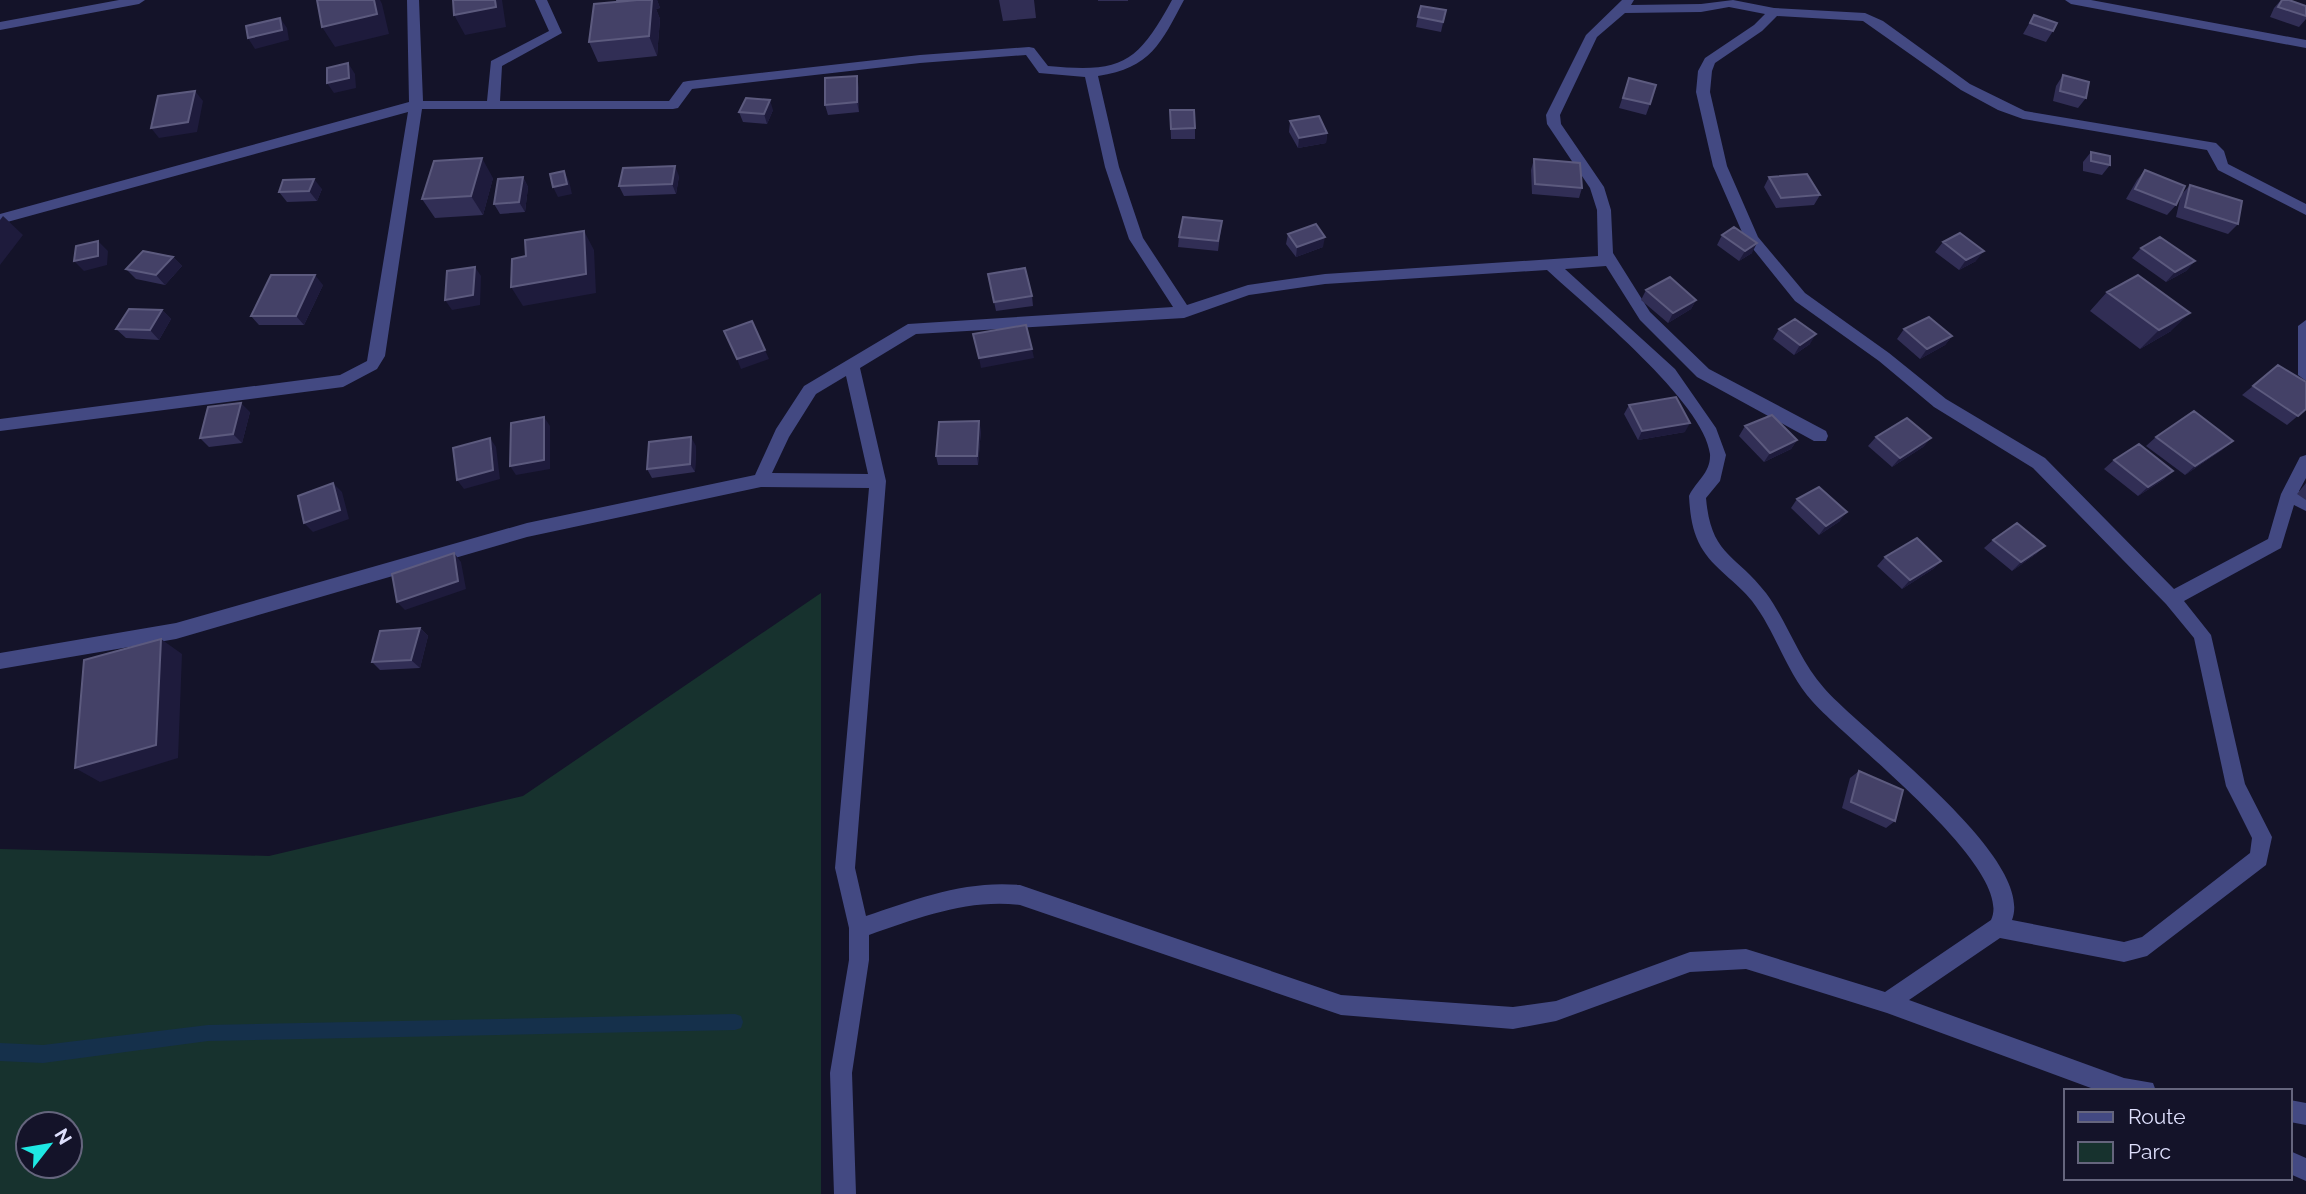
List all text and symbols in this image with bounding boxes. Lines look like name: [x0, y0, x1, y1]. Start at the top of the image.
legend: [2064, 1089, 2292, 1180]
text: Route: [2128, 1104, 2186, 1129]
north arrow: [14, 1110, 84, 1180]
text: N: [50, 1124, 77, 1148]
text: Parc: [2128, 1139, 2171, 1164]

